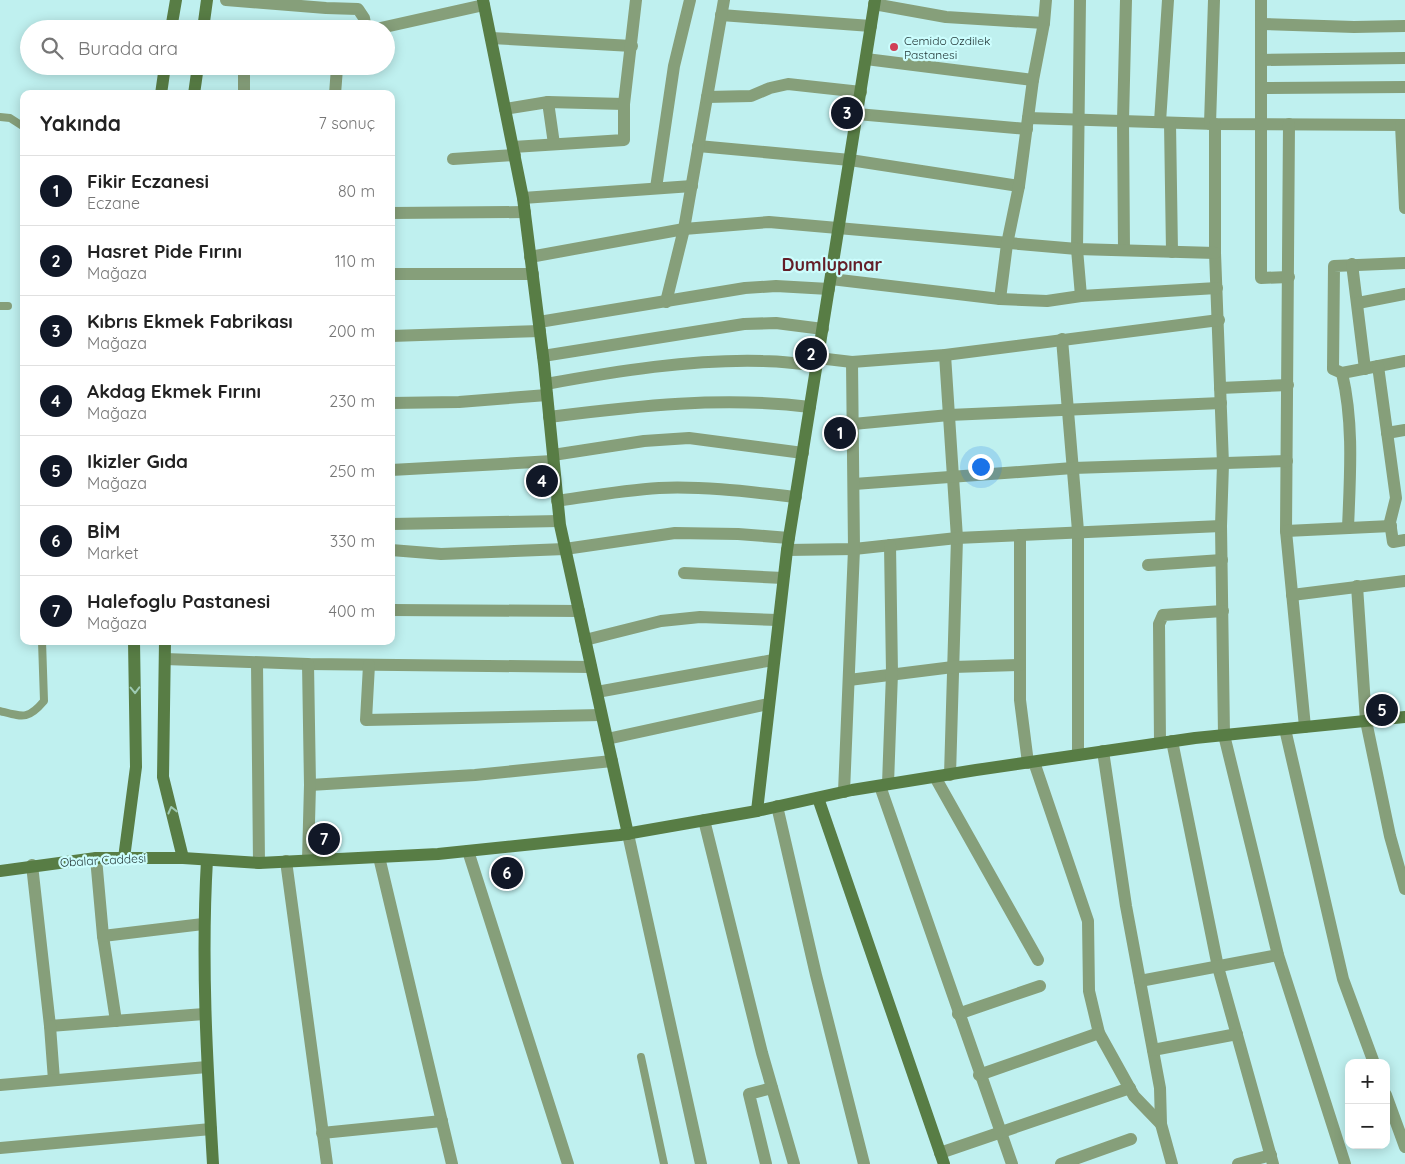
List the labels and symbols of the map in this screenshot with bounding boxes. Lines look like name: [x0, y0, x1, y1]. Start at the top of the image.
place label: Cemido Ozdilek Pastanesi: [904, 33, 990, 62]
marker: Cemido Ozdilek Pastanesi: [888, 41, 900, 53]
pin: 3: [831, 94, 863, 132]
district label: Dumlupınar: [782, 253, 883, 276]
pin: 2: [795, 335, 827, 373]
pin: 1: [824, 414, 856, 452]
your location: [968, 454, 994, 480]
pin: 4: [526, 462, 558, 500]
one-way arrow: [130, 686, 140, 694]
pin: 5: [1366, 691, 1398, 729]
one-way arrow: [167, 806, 178, 815]
pin: 7: [308, 820, 340, 858]
street label: Obalar Caddesi: [60, 850, 146, 870]
pin: 6: [491, 854, 523, 892]

